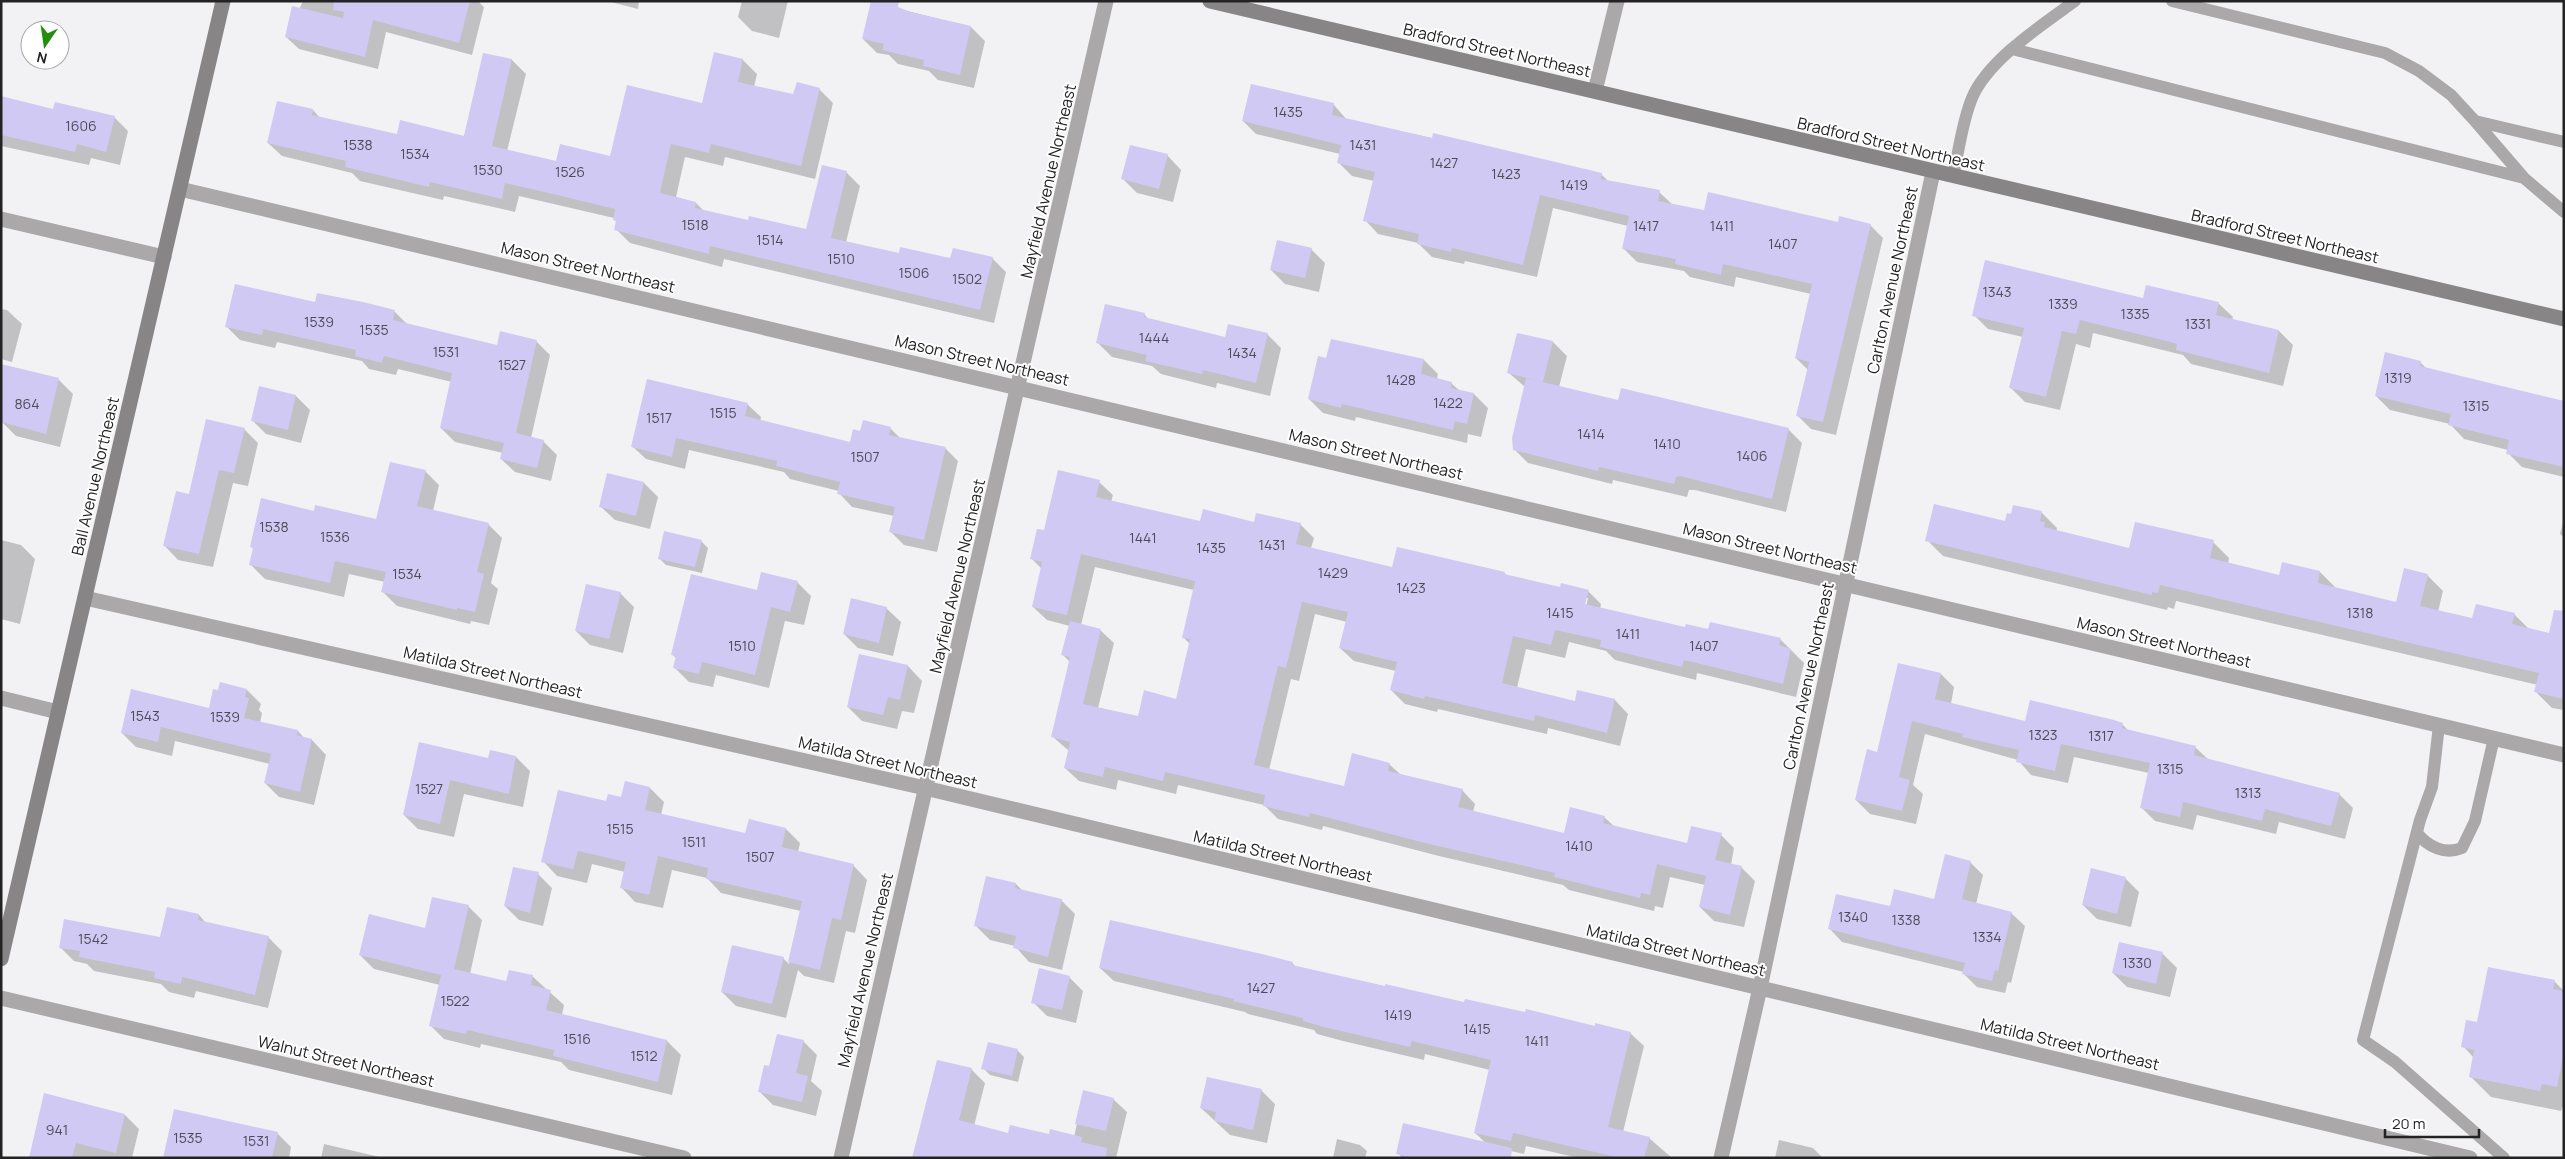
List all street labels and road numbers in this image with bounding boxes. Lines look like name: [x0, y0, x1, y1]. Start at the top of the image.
street label: Bradford Street Northeast: [1401, 18, 1593, 82]
street label: Mayfield Avenue Northeast: [1015, 82, 1081, 280]
street label: Bradford Street Northeast: [1795, 112, 1987, 176]
street label: Carlton Avenue Northeast: [1861, 184, 1923, 376]
street label: Bradford Street Northeast: [2189, 204, 2381, 268]
street label: Mason Street Northeast: [499, 236, 677, 298]
street label: Mason Street Northeast: [893, 329, 1071, 391]
street label: Ball Avenue Northeast: [66, 394, 124, 558]
street label: Mason Street Northeast: [1287, 423, 1465, 485]
street label: Mayfield Avenue Northeast: [924, 477, 990, 675]
street label: Mason Street Northeast: [1681, 517, 1859, 579]
street label: Carlton Avenue Northeast: [1777, 580, 1839, 772]
street label: Mason Street Northeast: [2075, 611, 2253, 673]
street label: Matilda Street Northeast: [401, 641, 585, 703]
street label: Matilda Street Northeast: [796, 731, 980, 793]
street label: Matilda Street Northeast: [1191, 825, 1375, 887]
street label: Mayfield Avenue Northeast: [832, 871, 898, 1069]
street label: Matilda Street Northeast: [1584, 919, 1768, 981]
street label: Matilda Street Northeast: [1978, 1013, 2162, 1075]
street label: Walnut Street Northeast: [256, 1030, 436, 1092]

